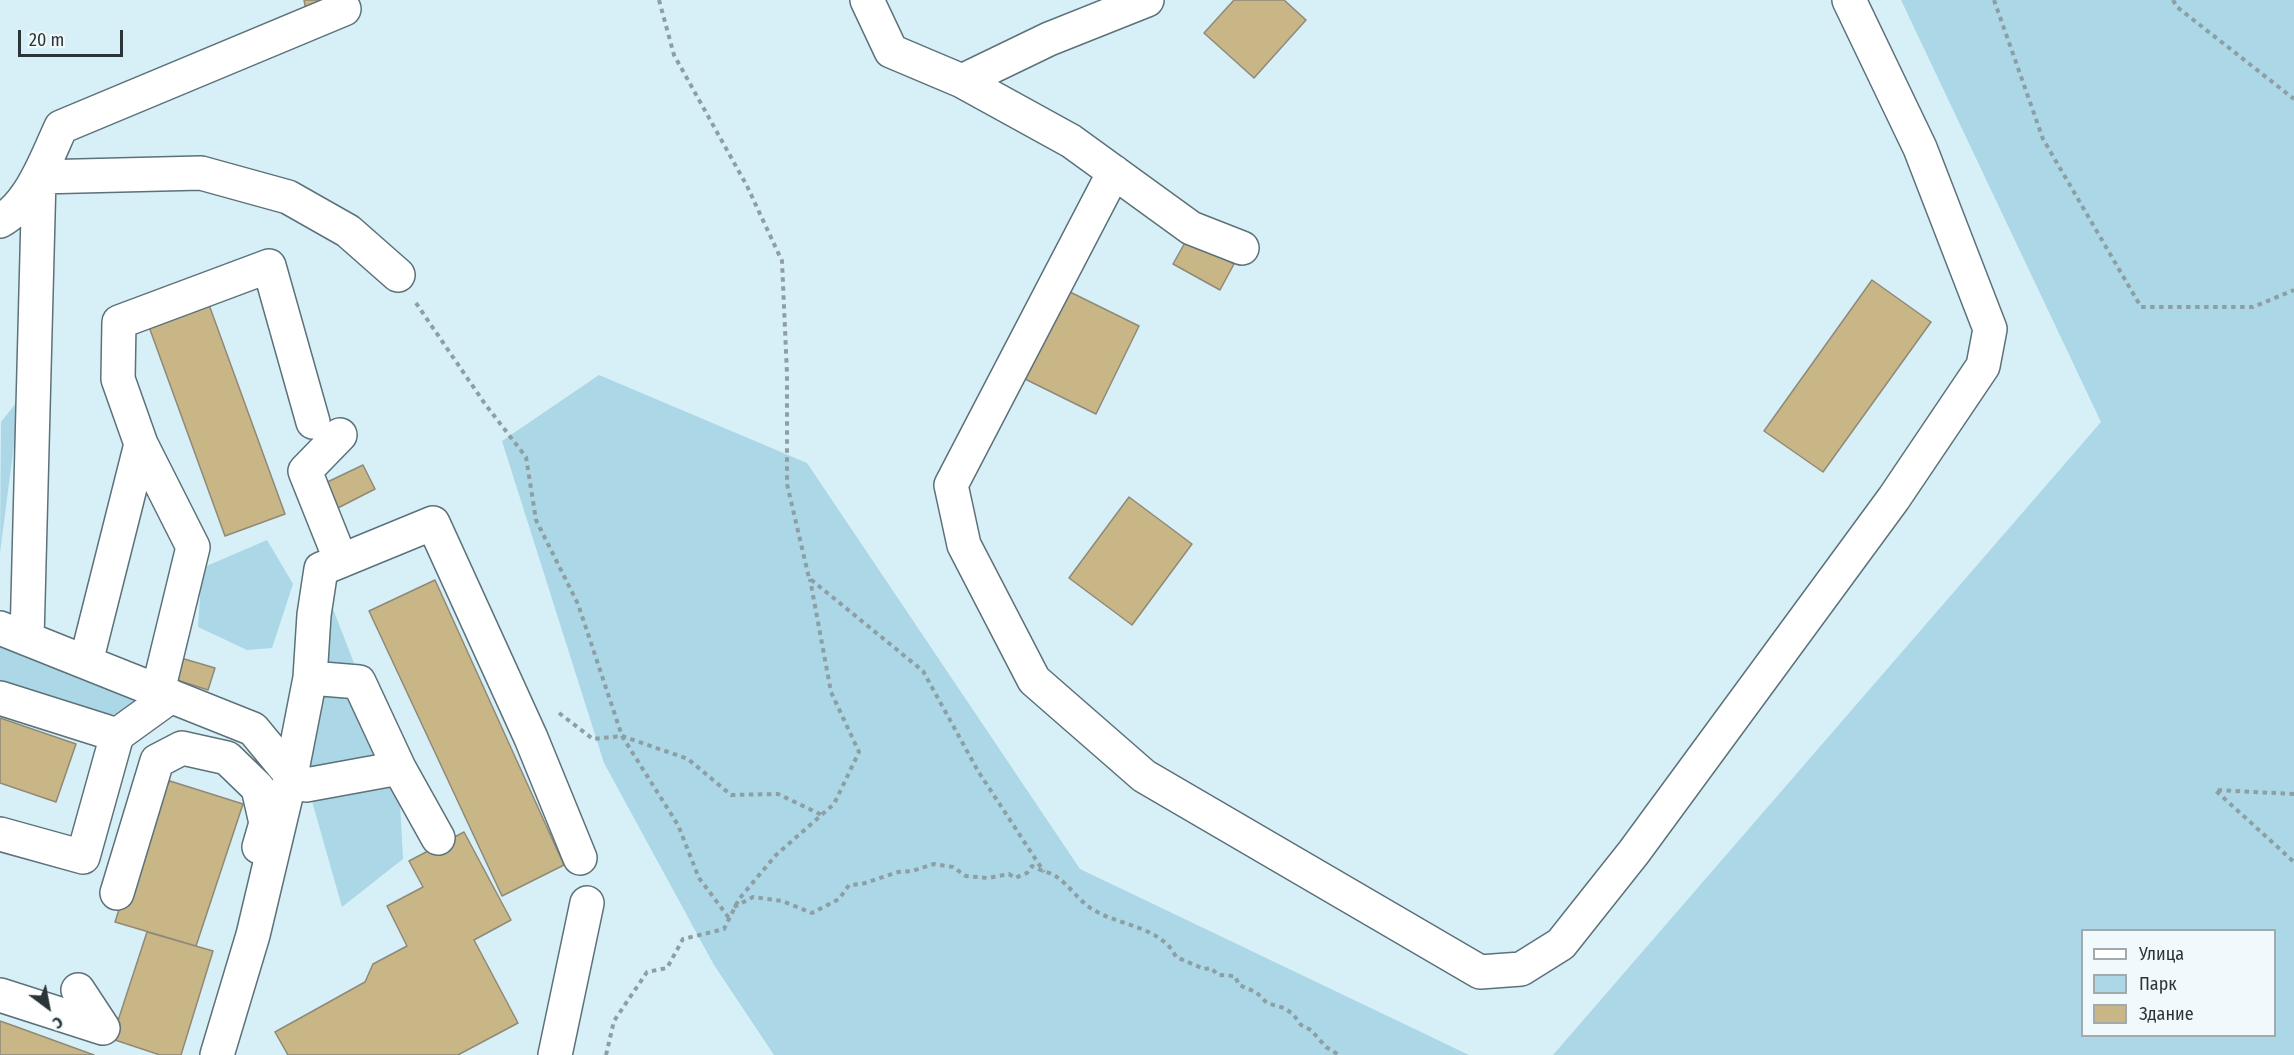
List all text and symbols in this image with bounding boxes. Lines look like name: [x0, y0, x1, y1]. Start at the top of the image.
scale bar: [21, 18, 126, 56]
text: 20 m: [29, 29, 64, 51]
legend: [2081, 929, 2276, 1037]
text: Улица: [2139, 943, 2184, 965]
text: Парк: [2139, 973, 2177, 995]
north arrow: [18, 977, 78, 1037]
text: Здание: [2139, 1003, 2194, 1025]
text: С: [49, 1012, 66, 1033]

